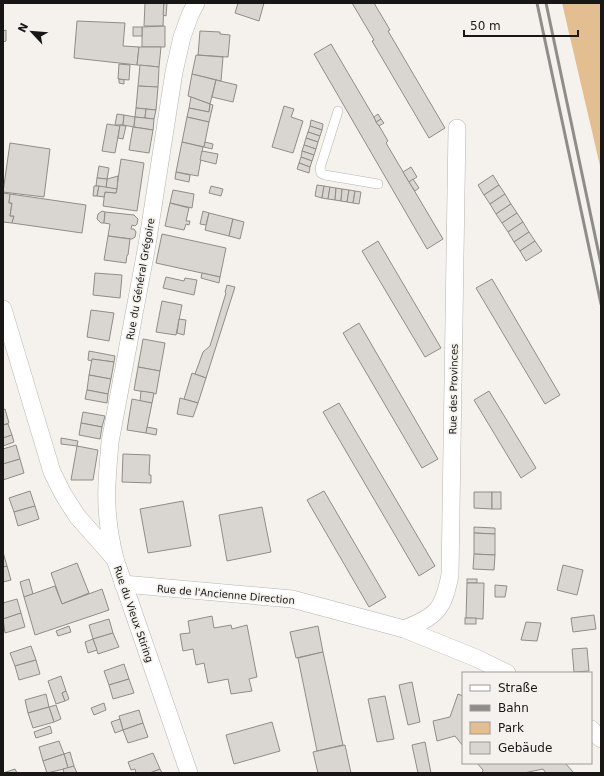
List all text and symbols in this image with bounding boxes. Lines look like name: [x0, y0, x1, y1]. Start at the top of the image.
north arrow: [12, 12, 52, 52]
scale bar: [464, 12, 578, 38]
text: 50 m: [470, 19, 501, 33]
text: N: [16, 21, 31, 35]
street label: Rue du Général Grégoire: [124, 217, 157, 341]
street label: Rue des Provinces: [447, 344, 460, 435]
street label: Rue du Vieux Stiring: [112, 564, 155, 664]
street label: Rue de l'Ancienne Direction: [157, 583, 295, 606]
legend: [462, 672, 592, 764]
text: Straße: [498, 681, 538, 695]
text: Bahn: [498, 701, 529, 715]
text: Park: [498, 721, 524, 735]
text: Gebäude: [498, 741, 552, 755]

